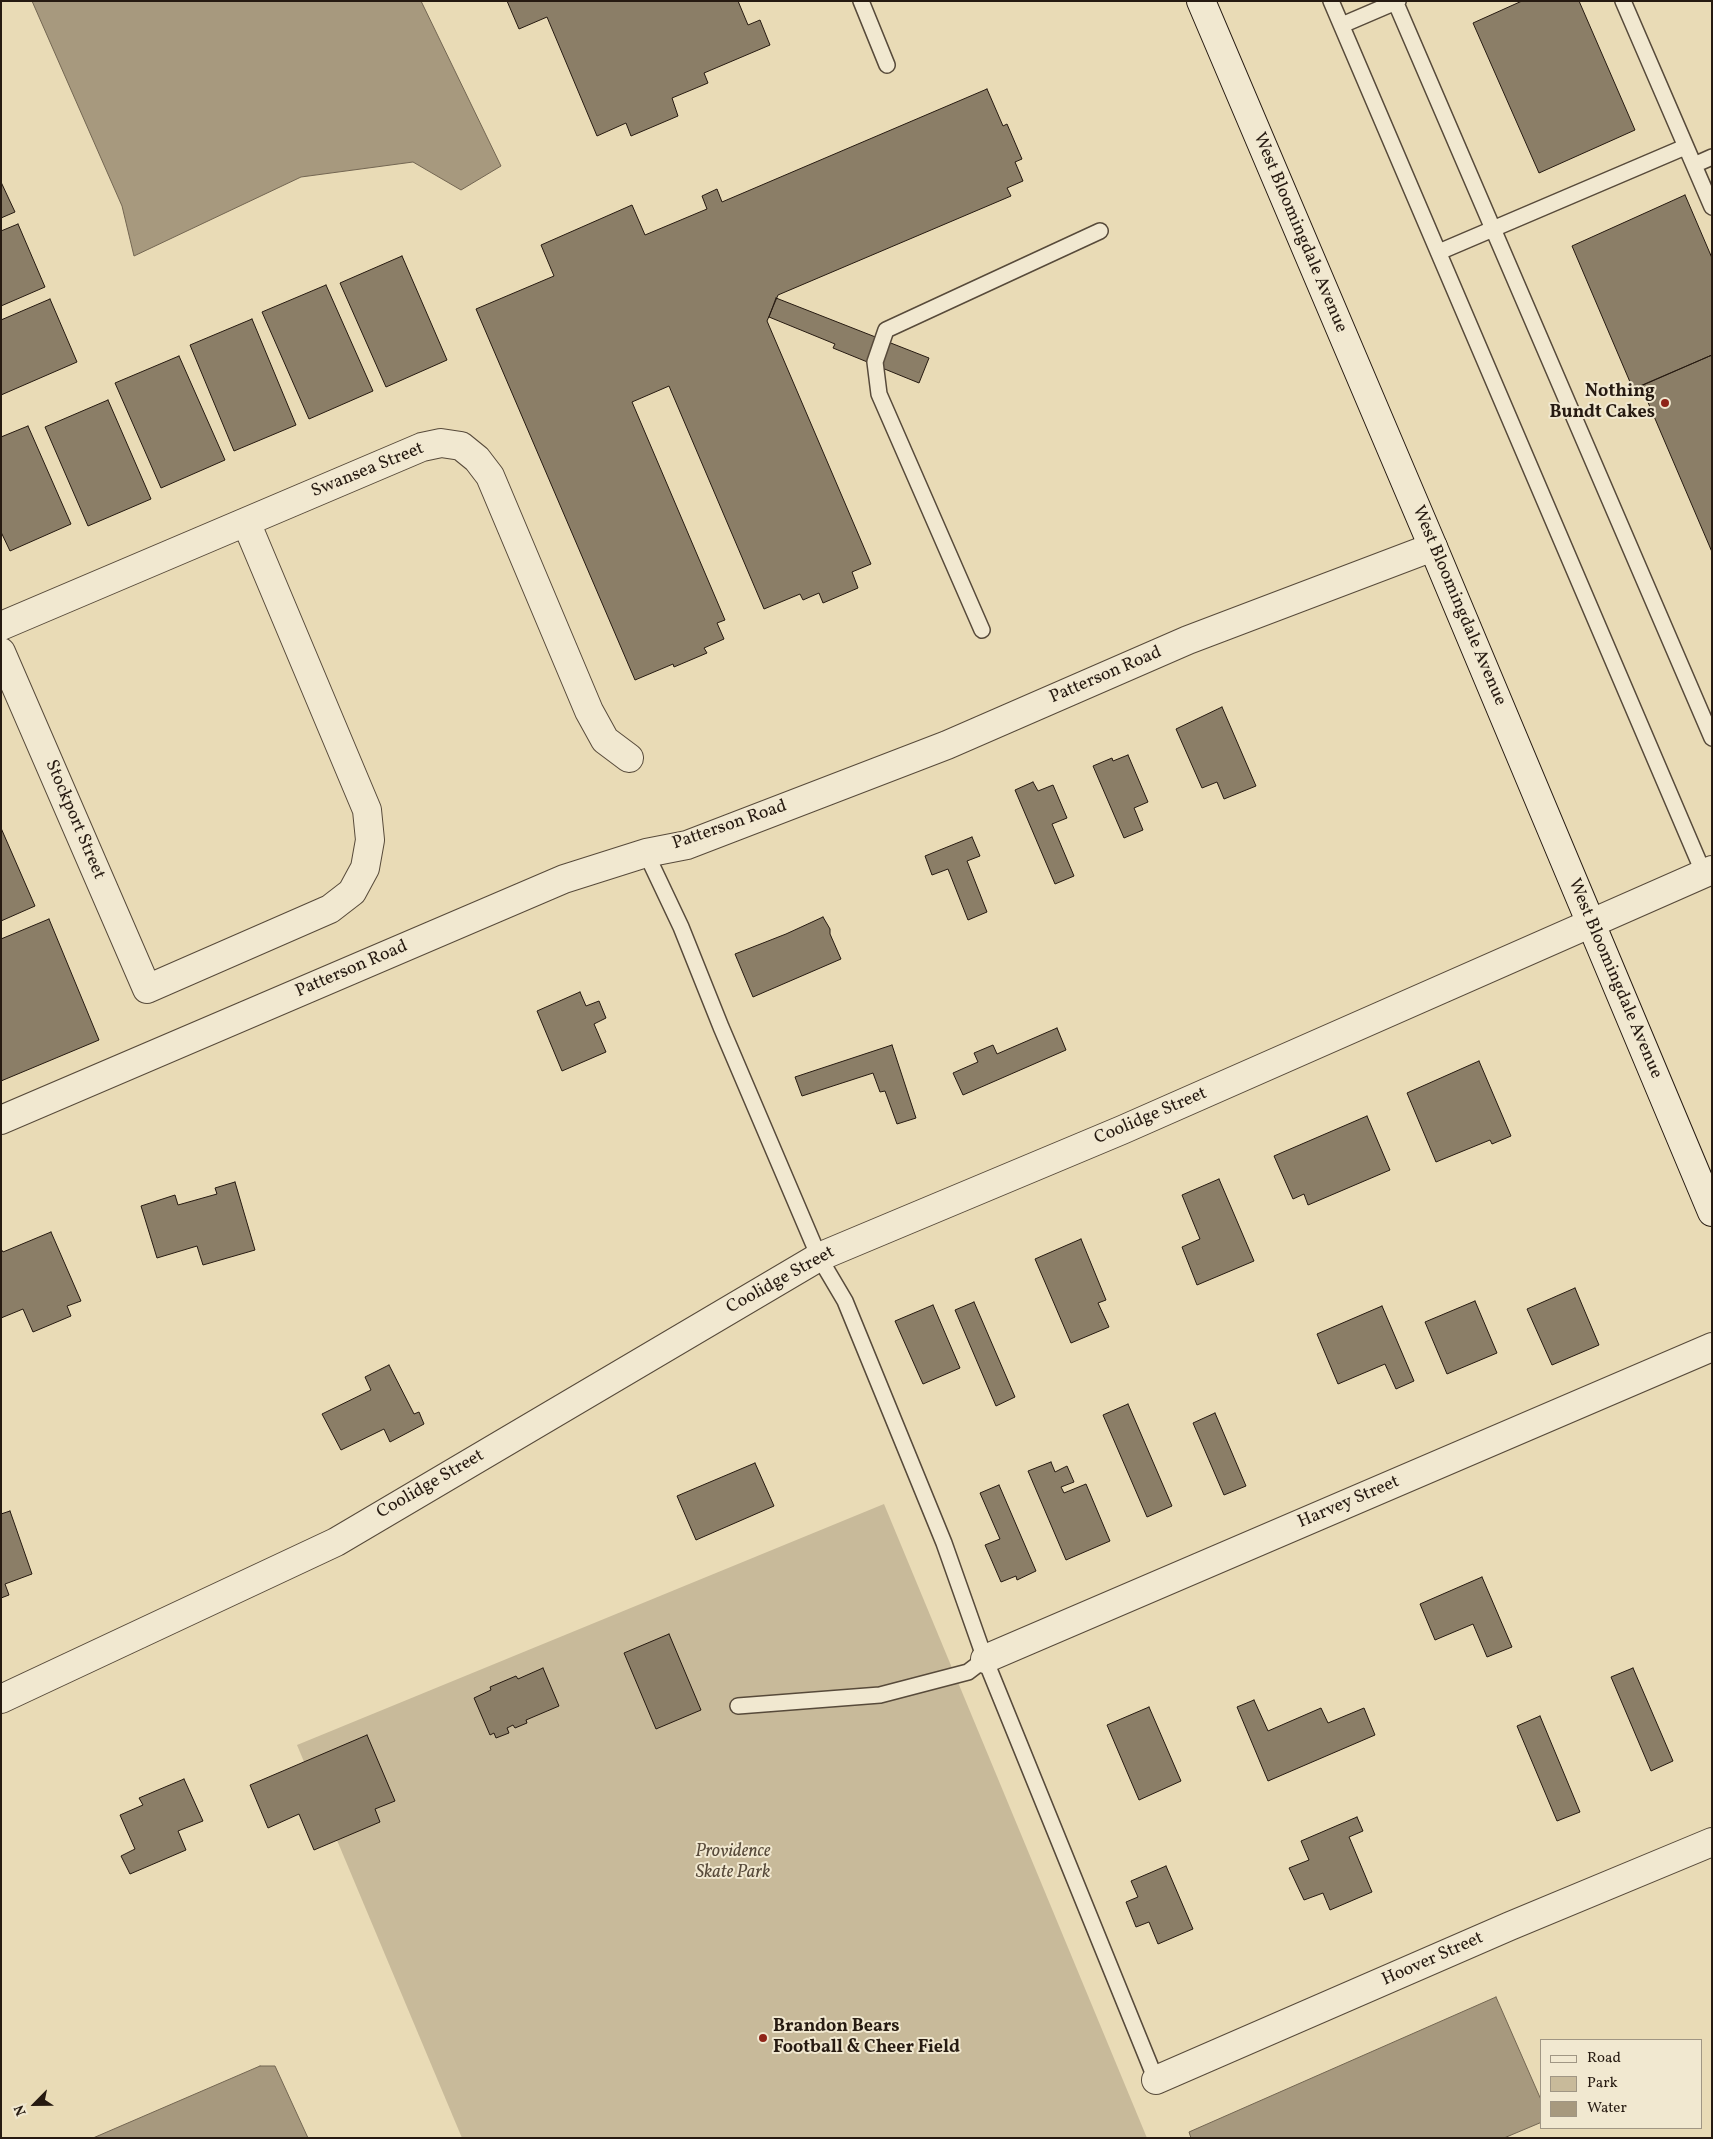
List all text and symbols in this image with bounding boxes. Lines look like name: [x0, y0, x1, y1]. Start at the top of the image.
street label: West Bloomingdale Avenue: [1247, 130, 1351, 336]
place label: Nothing Bundt Cakes: [1549, 382, 1655, 424]
marker: Nothing Bundt Cakes: [1659, 397, 1671, 409]
street label: Swansea Street: [309, 439, 427, 503]
street label: West Bloomingdale Avenue: [1406, 503, 1510, 709]
street label: Patterson Road: [1047, 643, 1165, 709]
street label: Stockport Street: [39, 757, 109, 883]
street label: Patterson Road: [670, 796, 790, 856]
street label: West Bloomingdale Avenue: [1562, 876, 1666, 1082]
street label: Patterson Road: [293, 937, 411, 1003]
street label: Coolidge Street: [1091, 1084, 1211, 1150]
street label: Coolidge Street: [723, 1242, 839, 1320]
street label: Coolidge Street: [374, 1446, 488, 1524]
street label: Harvey Street: [1295, 1472, 1403, 1534]
park label: Providence Skate Park: [695, 1842, 771, 1885]
street label: Hoover Street: [1379, 1928, 1487, 1992]
place label: Brandon Bears Football & Cheer Field: [773, 2017, 960, 2060]
marker: Brandon Bears Football & Cheer Field: [757, 2032, 769, 2044]
legend: [1540, 2039, 1703, 2129]
text: Road: [1587, 2048, 1621, 2069]
text: Park: [1587, 2073, 1618, 2094]
north arrow: [10, 2079, 60, 2129]
text: Water: [1587, 2098, 1627, 2119]
text: N: [10, 2102, 31, 2118]

